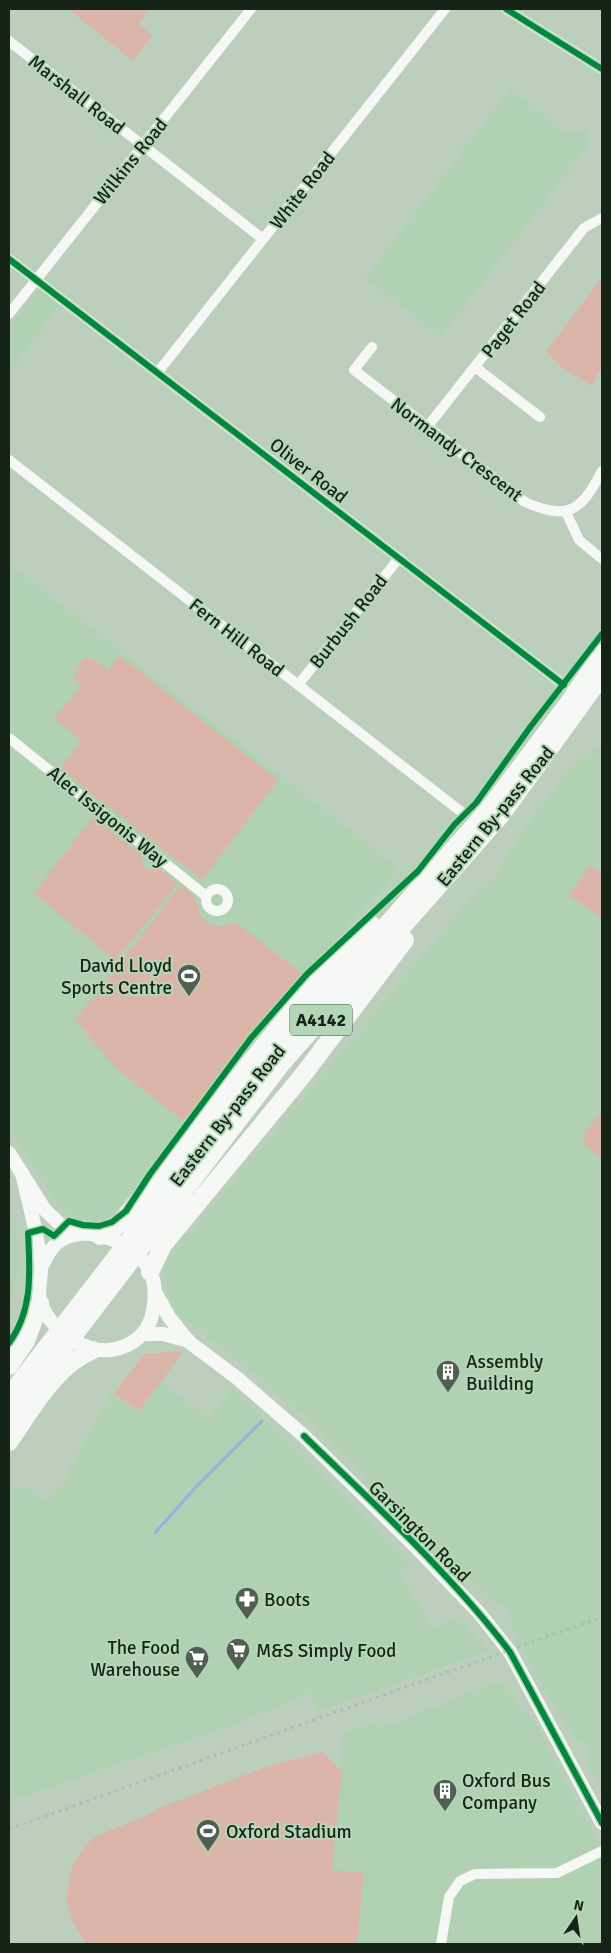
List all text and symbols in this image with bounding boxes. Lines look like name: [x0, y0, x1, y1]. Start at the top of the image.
street label: Marshall Road: [23, 50, 130, 140]
street label: Wilkins Road: [88, 113, 173, 210]
street label: White Road: [265, 147, 341, 234]
street label: Paget Road: [476, 276, 551, 363]
street label: Normandy Crescent: [386, 392, 528, 508]
street label: Oliver Road: [264, 433, 352, 509]
street label: Burbush Road: [305, 570, 393, 673]
street label: Fern Hill Road: [184, 593, 289, 682]
street label: Eastern By-pass Road: [432, 741, 560, 892]
street label: Alec Issigonis Way: [42, 761, 173, 873]
place label: David Lloyd Sports Centre: [61, 954, 172, 1000]
sports icon: David Lloyd Sports Centre: [176, 963, 202, 997]
road number: A4142: [290, 1004, 352, 1036]
street label: Eastern By-pass Road: [165, 1040, 291, 1192]
place label: Assembly Building: [466, 1350, 543, 1396]
building icon: Assembly Building: [435, 1359, 461, 1393]
street label: Garsington Road: [363, 1476, 475, 1588]
pharmacy icon: Boots: [234, 1586, 260, 1620]
place label: Boots: [264, 1588, 310, 1612]
place label: The Food Warehouse: [90, 1636, 180, 1682]
supermarket icon: M&S Simply Food: [225, 1637, 251, 1671]
place label: M&S Simply Food: [256, 1639, 396, 1663]
supermarket icon: The Food Warehouse: [184, 1645, 210, 1679]
place label: Oxford Bus Company: [462, 1769, 550, 1815]
building icon: Oxford Bus Company: [432, 1778, 458, 1812]
sports icon: Oxford Stadium: [195, 1818, 221, 1852]
place label: Oxford Stadium: [226, 1820, 352, 1844]
north arrow: [551, 1893, 601, 1943]
text: N: [572, 1896, 585, 1915]

